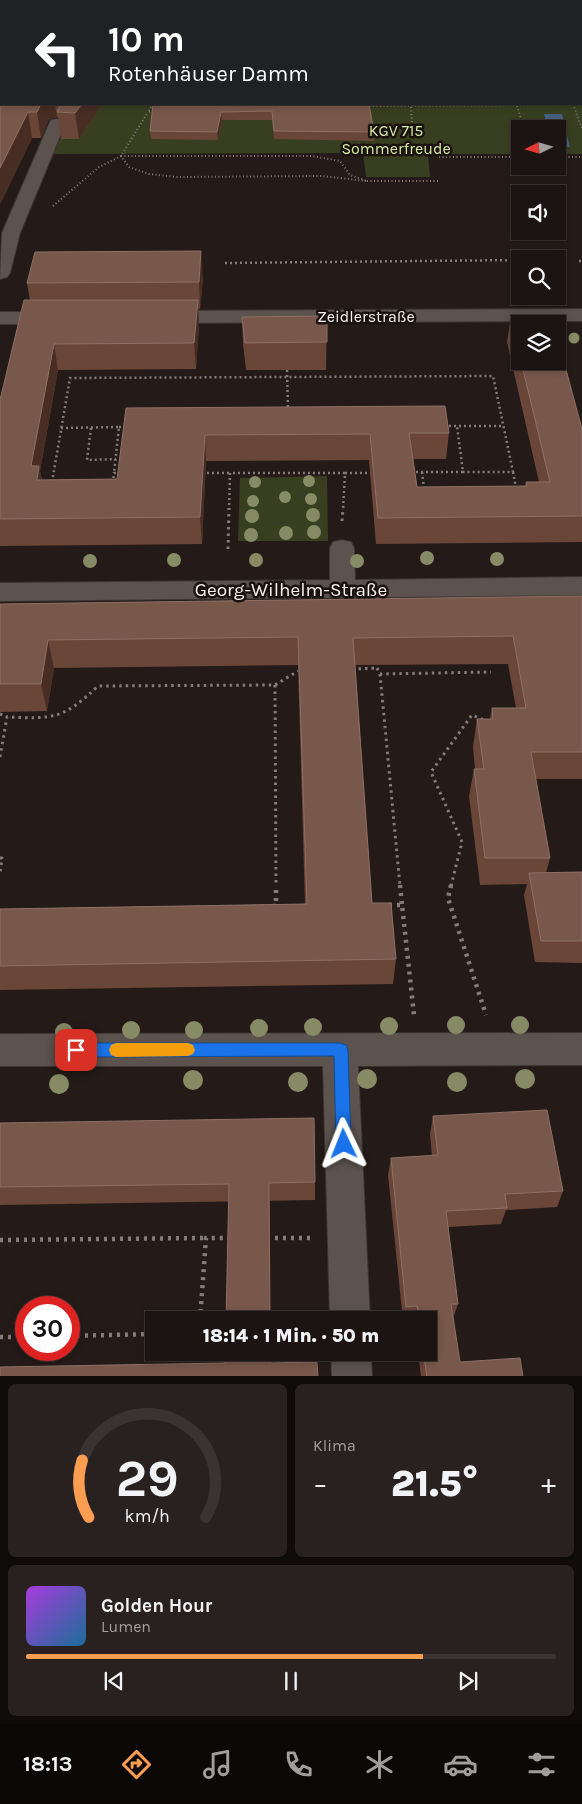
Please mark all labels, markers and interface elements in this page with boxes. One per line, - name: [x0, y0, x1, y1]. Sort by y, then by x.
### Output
- text: 10 m: [108, 19, 185, 60]
- icon: left: [25, 20, 90, 85]
- text: Rotenhäuser Damm: [108, 61, 309, 87]
- north arrow: [511, 120, 566, 175]
- map controls: [511, 120, 566, 370]
- park label: KGV 715 Sommerfreude: [341, 121, 451, 158]
- button: sound: [511, 185, 566, 240]
- button: search: [511, 250, 566, 305]
- street label: Zeidlerstraße: [317, 307, 415, 326]
- button: layers: [511, 315, 566, 370]
- street label: Georg-Wilhelm-Straße: [195, 579, 387, 601]
- pin: [55, 1029, 97, 1071]
- icon: arrive: [62, 1036, 90, 1064]
- position arrow: [317, 1117, 369, 1169]
- speed limit sign: 30: [15, 1296, 80, 1361]
- text: 18:14 · 1 Min. · 50 m: [203, 1325, 379, 1347]
- text: Klima: [313, 1436, 356, 1455]
- text: 29: [116, 1448, 179, 1509]
- text: 21.5°: [391, 1461, 478, 1506]
- text: −: [313, 1467, 328, 1500]
- text: +: [541, 1467, 556, 1500]
- text: km/h: [125, 1506, 170, 1527]
- text: Golden Hour: [101, 1595, 212, 1617]
- text: Lumen: [101, 1617, 151, 1636]
- icon: previous: [100, 1667, 128, 1695]
- icon: pause: [277, 1667, 305, 1695]
- icon: next: [454, 1667, 482, 1695]
- icon: directions: [119, 1747, 154, 1782]
- icon: music: [200, 1747, 235, 1782]
- icon: phone: [281, 1747, 316, 1782]
- icon: climate: [362, 1747, 397, 1782]
- icon: car: [443, 1747, 478, 1782]
- icon: filters: [524, 1747, 559, 1782]
- text: 18:13: [23, 1751, 73, 1777]

